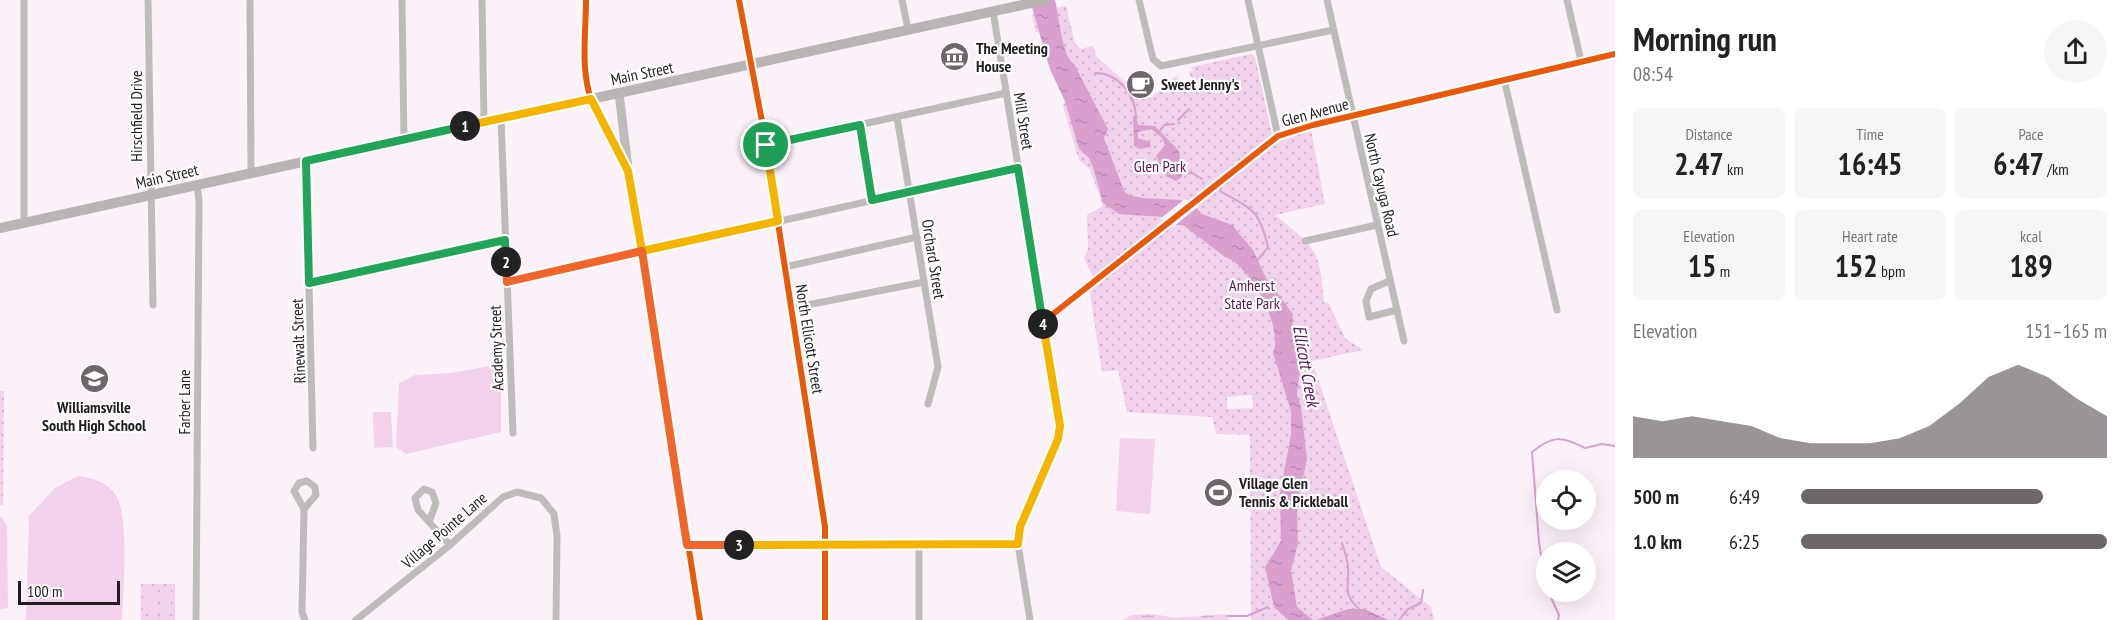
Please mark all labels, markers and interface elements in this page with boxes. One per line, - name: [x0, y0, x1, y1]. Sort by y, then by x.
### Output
- text: Morning run: [1633, 17, 1777, 60]
- button: share: [2044, 20, 2107, 83]
- place label: The Meeting House: [976, 38, 1048, 76]
- museum icon: The Meeting House: [939, 41, 971, 73]
- street label: Main Street: [609, 56, 676, 89]
- text: 08:54: [1633, 61, 1673, 87]
- cafe icon: Sweet Jenny's: [1124, 68, 1156, 100]
- street label: Hirschfield Drive: [126, 70, 146, 162]
- place label: Sweet Jenny's: [1161, 74, 1240, 94]
- street label: Mill Street: [1010, 91, 1038, 152]
- street label: Glen Avenue: [1279, 93, 1351, 131]
- pin: 1: [450, 111, 480, 141]
- text: 1: [461, 116, 469, 136]
- pin: [740, 119, 791, 170]
- text: Distance: [1685, 124, 1733, 144]
- text: Time: [1856, 124, 1884, 144]
- text: Pace: [2018, 124, 2044, 144]
- icon: arrive: [749, 128, 782, 161]
- street label: North Cayuga Road: [1360, 131, 1404, 239]
- text: 2.47: [1674, 144, 1724, 183]
- text: 16:45: [1838, 144, 1902, 183]
- text: 6:47: [1993, 144, 2044, 183]
- park label: Glen Park: [1134, 156, 1187, 176]
- street label: Main Street: [134, 159, 201, 193]
- text: km: [1724, 159, 1744, 179]
- text: /km: [2044, 159, 2069, 179]
- street label: Orchard Street: [918, 218, 950, 301]
- text: Elevation: [1683, 226, 1735, 246]
- text: Heart rate: [1842, 226, 1898, 246]
- text: kcal: [2020, 226, 2042, 246]
- text: 15: [1688, 246, 1716, 285]
- text: 152: [1835, 246, 1878, 285]
- text: 189: [2009, 246, 2053, 285]
- pin: 2: [491, 247, 521, 277]
- text: 2: [502, 252, 510, 272]
- text: m: [1716, 261, 1730, 281]
- text: bpm: [1878, 261, 1905, 281]
- park label: Amherst State Park: [1224, 275, 1281, 313]
- street label: North Ellicott Street: [791, 283, 829, 396]
- street label: Rinewalt Street: [286, 298, 309, 384]
- street label: Academy Street: [484, 304, 507, 391]
- pin: 4: [1028, 309, 1058, 339]
- text: 4: [1039, 314, 1047, 334]
- text: Elevation: [1633, 318, 1697, 344]
- text: 151–165 m: [2025, 318, 2107, 344]
- water label: Ellicott Creek: [1288, 323, 1325, 410]
- school or university icon: Williamsville South High School: [78, 363, 110, 395]
- street label: Farber Lane: [174, 369, 194, 435]
- place label: Williamsville South High School: [42, 397, 146, 435]
- map controls: [1536, 470, 1596, 602]
- button: locate: [1536, 470, 1596, 530]
- place label: Village Glen Tennis & Pickleball: [1238, 473, 1348, 511]
- sports icon: Village Glen Tennis & Pickleball: [1202, 476, 1234, 508]
- text: 500 m: [1633, 484, 1679, 510]
- text: 6:49: [1729, 484, 1760, 510]
- street label: Village Pointe Lane: [396, 488, 491, 573]
- text: 1.0 km: [1633, 529, 1682, 555]
- text: 6:25: [1729, 529, 1760, 555]
- pin: 3: [724, 530, 754, 560]
- text: 3: [735, 535, 743, 555]
- button: layers: [1536, 542, 1596, 602]
- scale bar: [18, 578, 120, 606]
- text: 100 m: [27, 581, 62, 601]

